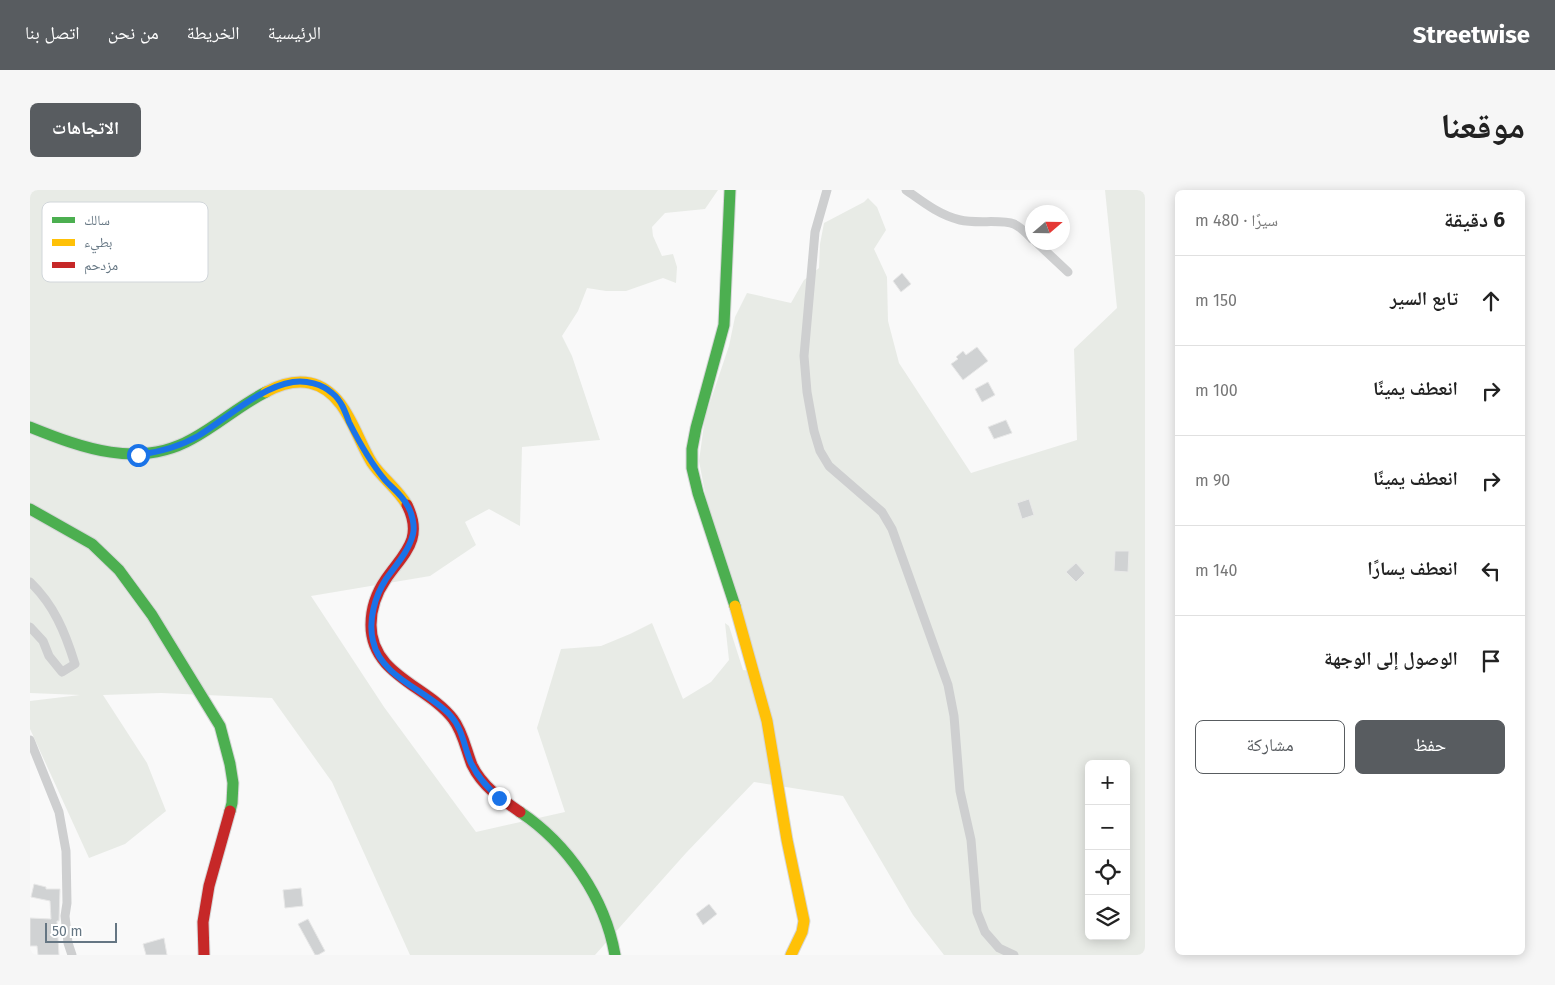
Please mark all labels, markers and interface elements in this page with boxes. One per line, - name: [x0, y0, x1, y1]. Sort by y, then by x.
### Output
- text: Streetwise: [1413, 21, 1530, 49]
- text: اتصل بنا: [25, 22, 80, 44]
- text: من نحن: [108, 22, 159, 44]
- text: الخريطة: [187, 22, 240, 44]
- text: الرئيسية: [268, 22, 321, 44]
- button: الاتجاهات: [30, 103, 141, 157]
- text: موقعنا: [1440, 105, 1525, 147]
- legend: [42, 202, 208, 282]
- north arrow: [1025, 205, 1070, 250]
- text: 6 دقيقة: [1444, 207, 1505, 233]
- text: سيرًا · 480 m: [1195, 211, 1278, 230]
- text: سالك: [84, 212, 110, 229]
- text: بطيء: [84, 234, 113, 254]
- text: مزدحم: [84, 257, 118, 275]
- text: تابع السير: [1390, 287, 1458, 310]
- icon: ahead: [1477, 287, 1505, 315]
- text: 150 m: [1195, 291, 1237, 310]
- text: انعطف يمينًا: [1373, 377, 1458, 400]
- icon: right: [1477, 377, 1505, 405]
- text: 100 m: [1195, 381, 1238, 400]
- route start: [127, 444, 150, 467]
- text: انعطف يمينًا: [1373, 467, 1458, 490]
- icon: right: [1477, 467, 1505, 495]
- text: 90 m: [1195, 471, 1230, 490]
- text: انعطف يسارًا: [1367, 557, 1458, 580]
- icon: left: [1477, 557, 1505, 585]
- text: 140 m: [1195, 561, 1237, 580]
- text: الوصول إلى الوجهة: [1324, 647, 1458, 670]
- icon: arrive: [1477, 647, 1505, 675]
- button: مشاركة: [1195, 720, 1345, 774]
- button: حفظ: [1355, 720, 1505, 774]
- map controls: [1085, 760, 1130, 940]
- button: +: [1085, 760, 1130, 805]
- route end: [488, 787, 511, 810]
- button: −: [1085, 805, 1130, 850]
- button: locate: [1085, 850, 1130, 895]
- button: layers: [1085, 895, 1130, 940]
- scale bar: [45, 920, 118, 943]
- text: 50 m: [52, 923, 83, 940]

